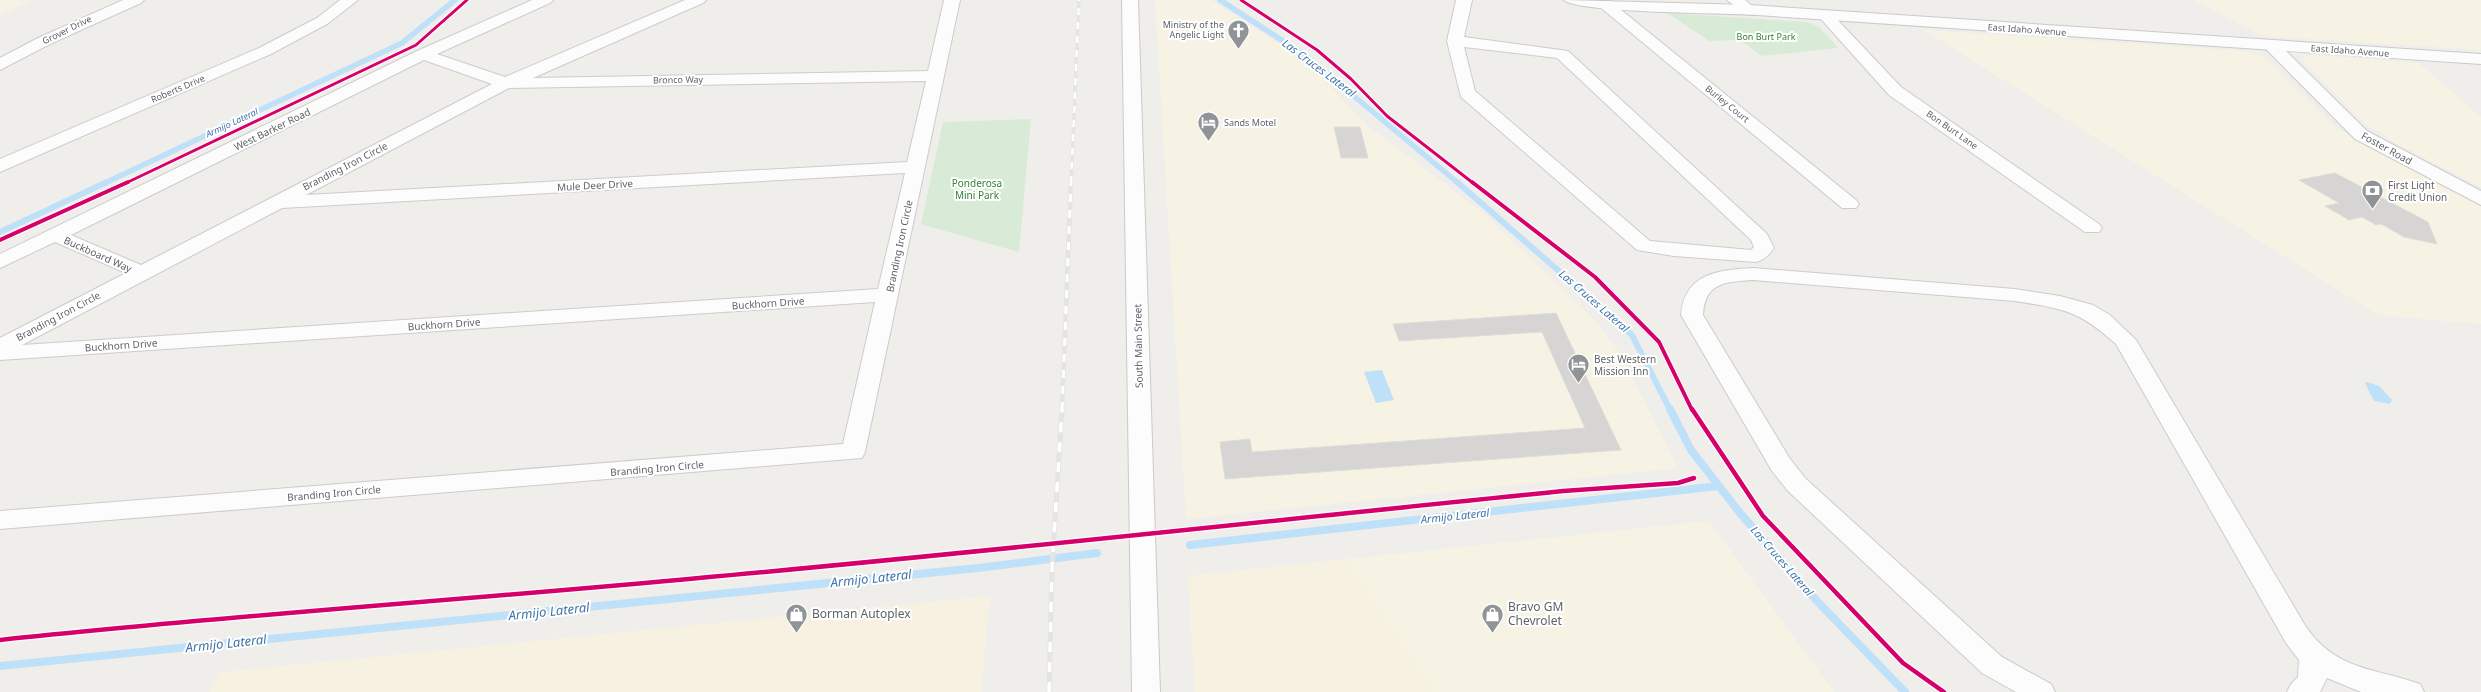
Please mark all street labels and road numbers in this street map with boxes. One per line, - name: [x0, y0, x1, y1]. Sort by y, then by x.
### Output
- street label: Grover Drive: [40, 12, 94, 47]
- street label: East Idaho Avenue: [1987, 20, 2067, 39]
- street label: East Idaho Avenue: [2310, 41, 2390, 60]
- street label: Roberts Drive: [149, 71, 207, 106]
- street label: Bronco Way: [653, 73, 704, 86]
- street label: Burley Court: [1703, 82, 1753, 126]
- street label: West Barker Road: [231, 104, 313, 154]
- street label: Bon Burt Lane: [1924, 107, 1981, 152]
- street label: Foster Road: [2359, 128, 2415, 168]
- street label: Branding Iron Circle: [300, 138, 390, 194]
- street label: Mule Deer Drive: [557, 176, 634, 194]
- street label: Branding Iron Circle: [882, 198, 916, 293]
- street label: Buckboard Way: [62, 233, 135, 276]
- street label: Branding Iron Circle: [13, 288, 103, 344]
- street label: Buckhorn Drive: [731, 293, 805, 313]
- street label: South Main Street: [1130, 303, 1146, 388]
- street label: Buckhorn Drive: [407, 314, 481, 334]
- street label: Buckhorn Drive: [84, 335, 158, 355]
- street label: Branding Iron Circle: [610, 457, 705, 479]
- street label: Branding Iron Circle: [287, 482, 382, 504]

